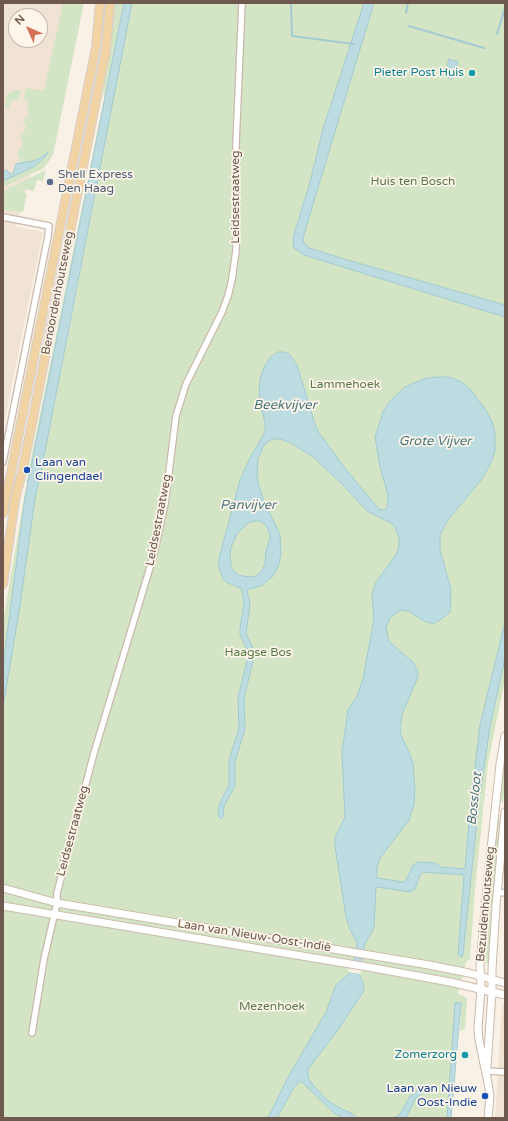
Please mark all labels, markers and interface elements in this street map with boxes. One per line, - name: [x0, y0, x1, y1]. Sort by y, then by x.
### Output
- north arrow: [8, 8, 48, 48]
- text: N: [12, 12, 28, 28]
- place label: Pieter Post Huis: [374, 66, 464, 80]
- marker: Pieter Post Huis: [467, 68, 477, 78]
- street label: Leidsestraatweg: [229, 150, 243, 244]
- place label: Shell Express Den Haag: [58, 168, 133, 196]
- park label: Huis ten Bosch: [371, 175, 455, 189]
- marker: Shell Express Den Haag: [45, 177, 55, 187]
- street label: Benoordenhoutseweg: [39, 230, 77, 356]
- park label: Lammehoek: [310, 378, 380, 392]
- water label: Beekvijver: [253, 398, 317, 414]
- water label: Grote Vijver: [399, 434, 471, 450]
- place label: Laan van Clingendael: [35, 456, 102, 484]
- marker: Laan van Clingendael: [22, 465, 32, 475]
- street label: Leidsestraatweg: [143, 473, 175, 567]
- water label: Panvijver: [220, 498, 276, 514]
- park label: Haagse Bos: [224, 646, 292, 660]
- water label: Bossloot: [464, 772, 486, 826]
- street label: Leidsestraatweg: [54, 784, 92, 878]
- street label: Bezuidenhoutseweg: [474, 846, 498, 962]
- street label: Laan van Nieuw-Oost-Indië: [176, 917, 332, 955]
- park label: Mezenhoek: [239, 1000, 305, 1014]
- place label: Zomerzorg: [394, 1048, 457, 1062]
- marker: Zomerzorg: [460, 1050, 470, 1060]
- place label: Laan van Nieuw Oost-Indie: [387, 1082, 477, 1110]
- marker: Laan van Nieuw Oost-Indie: [480, 1091, 490, 1101]

